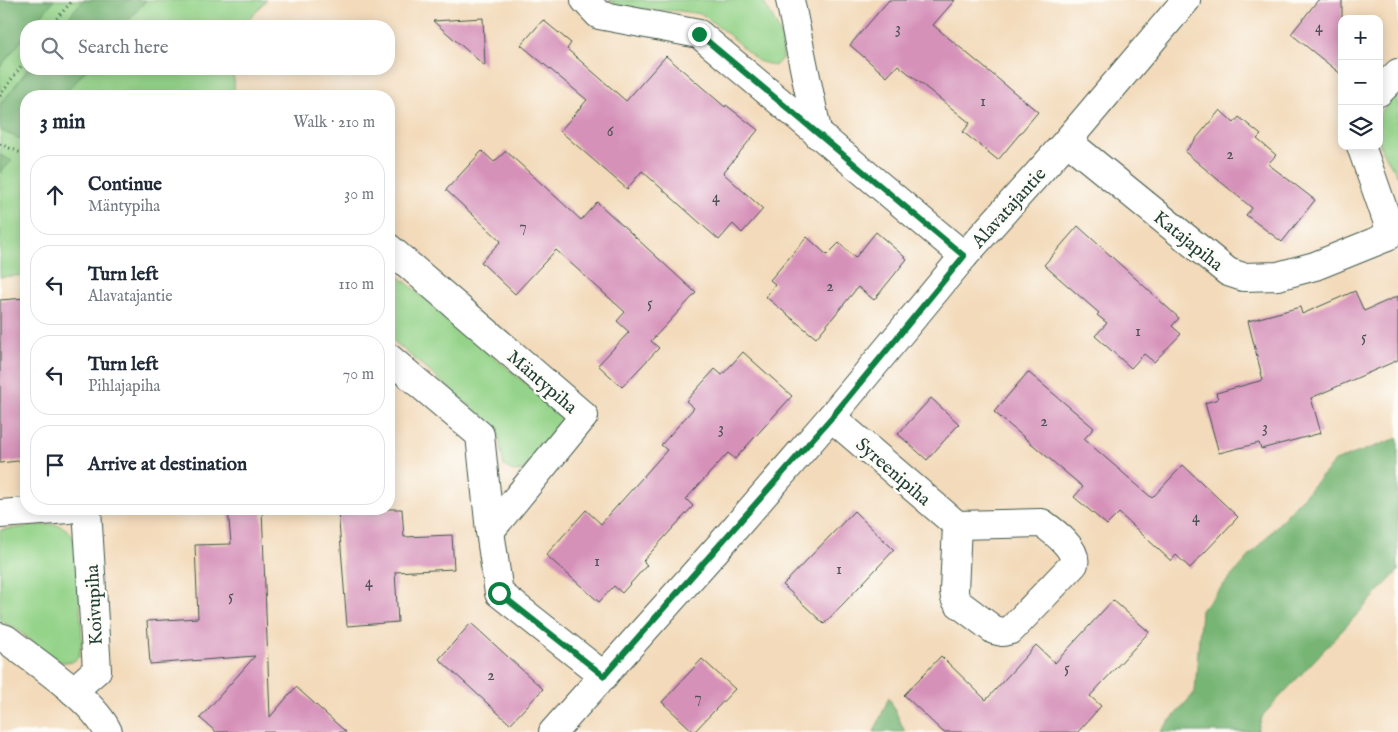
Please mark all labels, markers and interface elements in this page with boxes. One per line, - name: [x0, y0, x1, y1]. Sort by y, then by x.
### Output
- map controls: [1338, 15, 1383, 150]
- button: +: [1338, 15, 1383, 60]
- house number: 4: [1315, 18, 1323, 38]
- house number: 3: [895, 19, 901, 39]
- search box: [20, 20, 395, 75]
- route end: [688, 23, 711, 46]
- icon: search: [38, 34, 66, 62]
- text: Search here: [78, 36, 169, 60]
- button: −: [1338, 60, 1383, 105]
- house number: 1: [980, 92, 986, 112]
- button: layers: [1338, 105, 1383, 150]
- text: 3 min: [40, 109, 85, 136]
- text: Walk · 210 m: [293, 113, 375, 133]
- house number: 6: [607, 122, 614, 142]
- house number: 2: [1226, 145, 1234, 165]
- street label: Alavatajantie: [966, 163, 1052, 254]
- text: Continue: [88, 173, 162, 197]
- icon: ahead: [41, 181, 69, 209]
- text: 30 m: [344, 185, 374, 205]
- house number: 4: [712, 188, 720, 208]
- text: Mäntypiha: [88, 197, 160, 217]
- street label: Katajapiha: [1148, 206, 1228, 277]
- house number: 7: [519, 217, 527, 237]
- text: Turn left: [88, 263, 159, 287]
- icon: left: [41, 271, 69, 299]
- text: 110 m: [338, 275, 374, 295]
- house number: 2: [826, 277, 834, 297]
- text: Alavatajantie: [88, 287, 173, 307]
- house number: 5: [647, 294, 653, 314]
- house number: 1: [1135, 322, 1141, 342]
- house number: 5: [1361, 328, 1367, 348]
- street label: Mäntypiha: [501, 345, 582, 420]
- text: Turn left: [88, 353, 159, 377]
- icon: left: [41, 361, 69, 389]
- text: 70 m: [343, 365, 374, 385]
- text: Pihlajapiha: [88, 377, 160, 397]
- house number: 2: [1040, 412, 1048, 432]
- house number: 3: [1262, 418, 1268, 438]
- house number: 3: [718, 419, 724, 439]
- street label: Syreenipiha: [850, 433, 936, 512]
- icon: arrive: [41, 451, 69, 479]
- text: Arrive at destination: [88, 453, 247, 477]
- house number: 4: [1192, 508, 1200, 528]
- house number: 1: [594, 552, 600, 572]
- house number: 1: [836, 560, 842, 580]
- street label: Koivupiha: [81, 563, 109, 646]
- house number: 4: [365, 573, 373, 593]
- route start: [488, 582, 511, 605]
- house number: 5: [228, 587, 234, 607]
- house number: 5: [1064, 659, 1070, 679]
- house number: 2: [487, 666, 495, 686]
- house number: 7: [694, 688, 702, 708]

